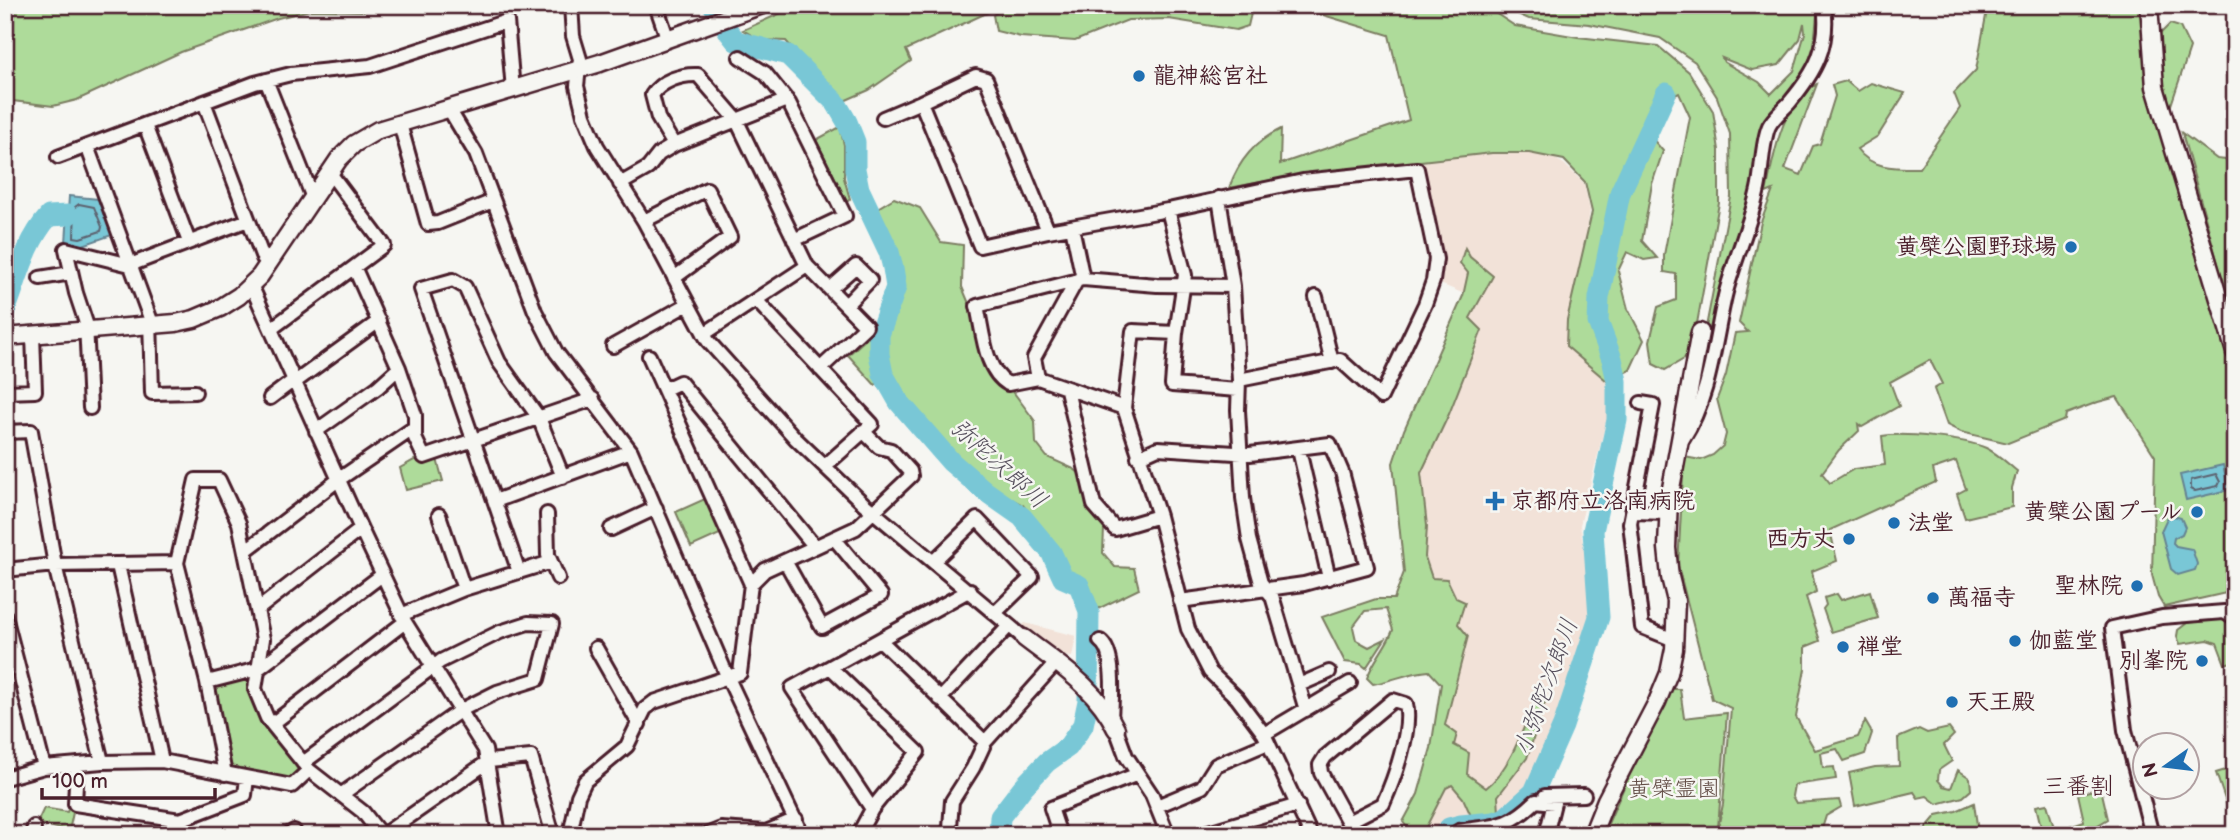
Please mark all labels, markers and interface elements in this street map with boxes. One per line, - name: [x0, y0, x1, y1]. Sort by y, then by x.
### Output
- place label: 龍神総宮社: [1153, 62, 1268, 90]
- marker: 龍神総宮社: [1131, 68, 1147, 84]
- place label: 黄檗公園野球場: [1896, 233, 2057, 261]
- marker: 黄檗公園野球場: [2063, 239, 2079, 255]
- water label: 弥陀次郎川: [945, 413, 1053, 515]
- place label: 京都府立洛南病院: [1511, 487, 1695, 515]
- marker: 京都府立洛南病院: [1485, 491, 1505, 511]
- place label: 黄檗公園プール: [2024, 498, 2183, 526]
- marker: 黄檗公園プール: [2189, 504, 2205, 520]
- place label: 法堂: [1908, 509, 1954, 537]
- marker: 法堂: [1886, 515, 1902, 531]
- place label: 西方丈: [1766, 525, 1835, 553]
- marker: 西方丈: [1841, 531, 1857, 547]
- place label: 聖林院: [2054, 572, 2123, 600]
- marker: 聖林院: [2129, 578, 2145, 594]
- place label: 萬福寺: [1947, 584, 2016, 612]
- marker: 萬福寺: [1925, 590, 1941, 606]
- water label: 小弥陀次郎川: [1508, 614, 1584, 760]
- place label: 伽藍堂: [2029, 627, 2098, 655]
- place label: 禅堂: [1857, 633, 1903, 661]
- marker: 伽藍堂: [2007, 633, 2023, 649]
- marker: 禅堂: [1835, 639, 1851, 655]
- place label: 別峯院: [2119, 647, 2188, 675]
- marker: 別峯院: [2194, 653, 2210, 669]
- place label: 天王殿: [1966, 688, 2035, 716]
- marker: 天王殿: [1944, 694, 1960, 710]
- north arrow: [2132, 732, 2202, 802]
- scale bar: [42, 756, 215, 800]
- text: N: [2138, 760, 2164, 779]
- text: 100 m: [52, 769, 108, 794]
- district label: 三番割: [2042, 772, 2114, 801]
- park label: 黄檗霊園: [1628, 775, 1720, 803]

